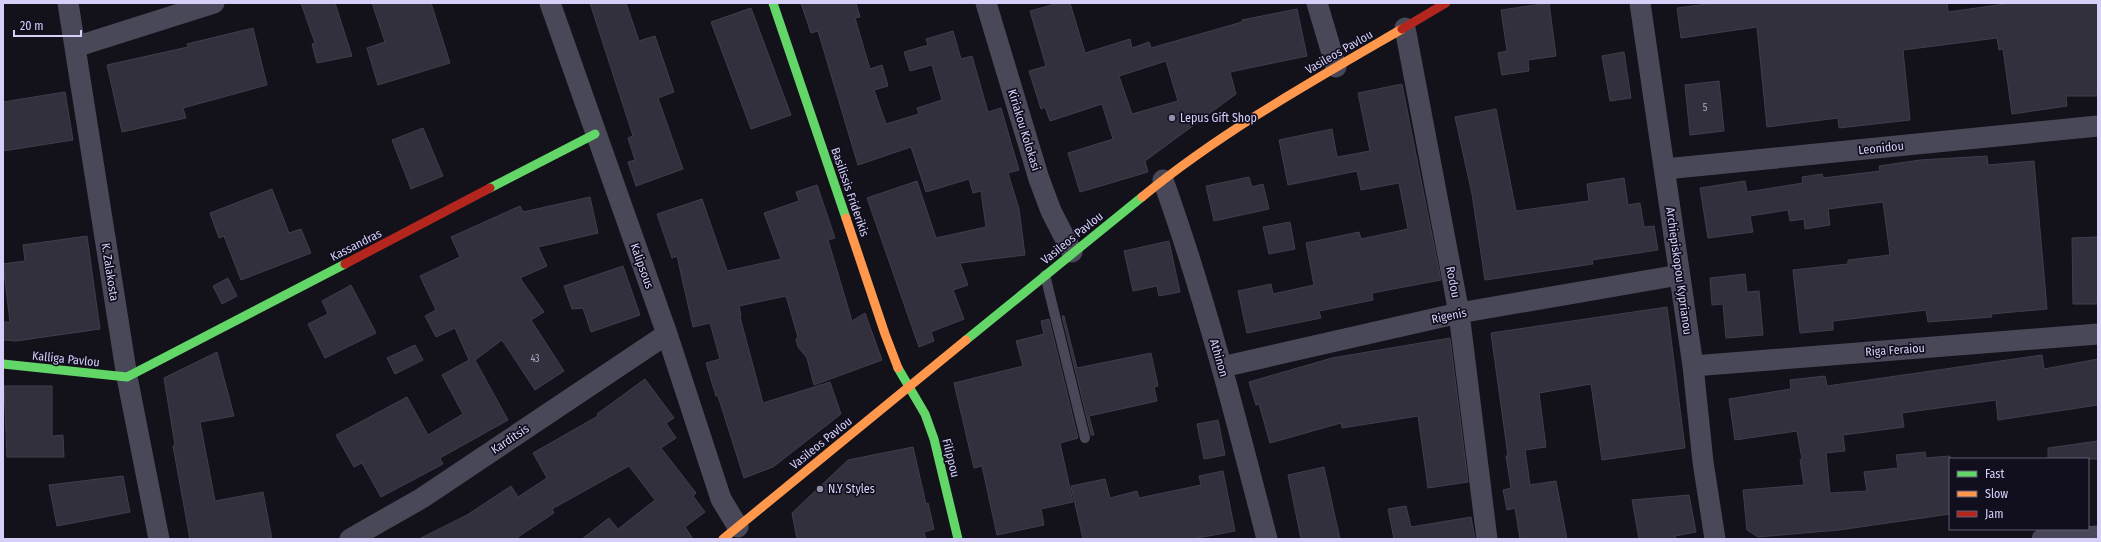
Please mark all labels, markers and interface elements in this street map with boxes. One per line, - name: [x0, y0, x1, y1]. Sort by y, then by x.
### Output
- scale bar: [14, 12, 81, 38]
- text: 20 m: [20, 19, 44, 33]
- street label: Vasileos Pavlou: [1303, 27, 1375, 77]
- street label: Kiriakou Kolokasi: [1005, 87, 1043, 173]
- house number: 5: [1703, 102, 1708, 114]
- place label: Lepus Gift Shop: [1180, 111, 1257, 125]
- marker: Lepus Gift Shop: [1167, 113, 1177, 123]
- street label: Leonidou: [1858, 139, 1904, 157]
- street label: Basilissis Friderikis: [828, 146, 872, 238]
- street label: Archiepiskopou Kyprianou: [1663, 206, 1695, 336]
- street label: Vasileos Pavlou: [1038, 209, 1106, 267]
- street label: Kassandras: [328, 226, 384, 264]
- street label: Kalipsous: [627, 241, 657, 291]
- street label: K. Zalakosta: [99, 242, 122, 302]
- street label: Rodou: [1443, 265, 1463, 299]
- street label: Rigenis: [1430, 305, 1468, 327]
- street label: Athinon: [1207, 338, 1231, 378]
- street label: Riga Feraiou: [1865, 341, 1925, 359]
- street label: Kalliga Pavlou: [32, 348, 100, 370]
- house number: 43: [530, 353, 540, 365]
- street label: Vasileos Pavlou: [787, 414, 855, 472]
- street label: Karditsis: [488, 421, 532, 457]
- street label: Filippou: [939, 437, 963, 479]
- legend: [1949, 458, 2089, 530]
- text: Fast: [1985, 467, 2004, 481]
- place label: N.Y Styles: [828, 482, 875, 496]
- marker: N.Y Styles: [815, 484, 825, 494]
- text: Slow: [1985, 487, 2008, 501]
- text: Jam: [1985, 507, 2003, 521]

